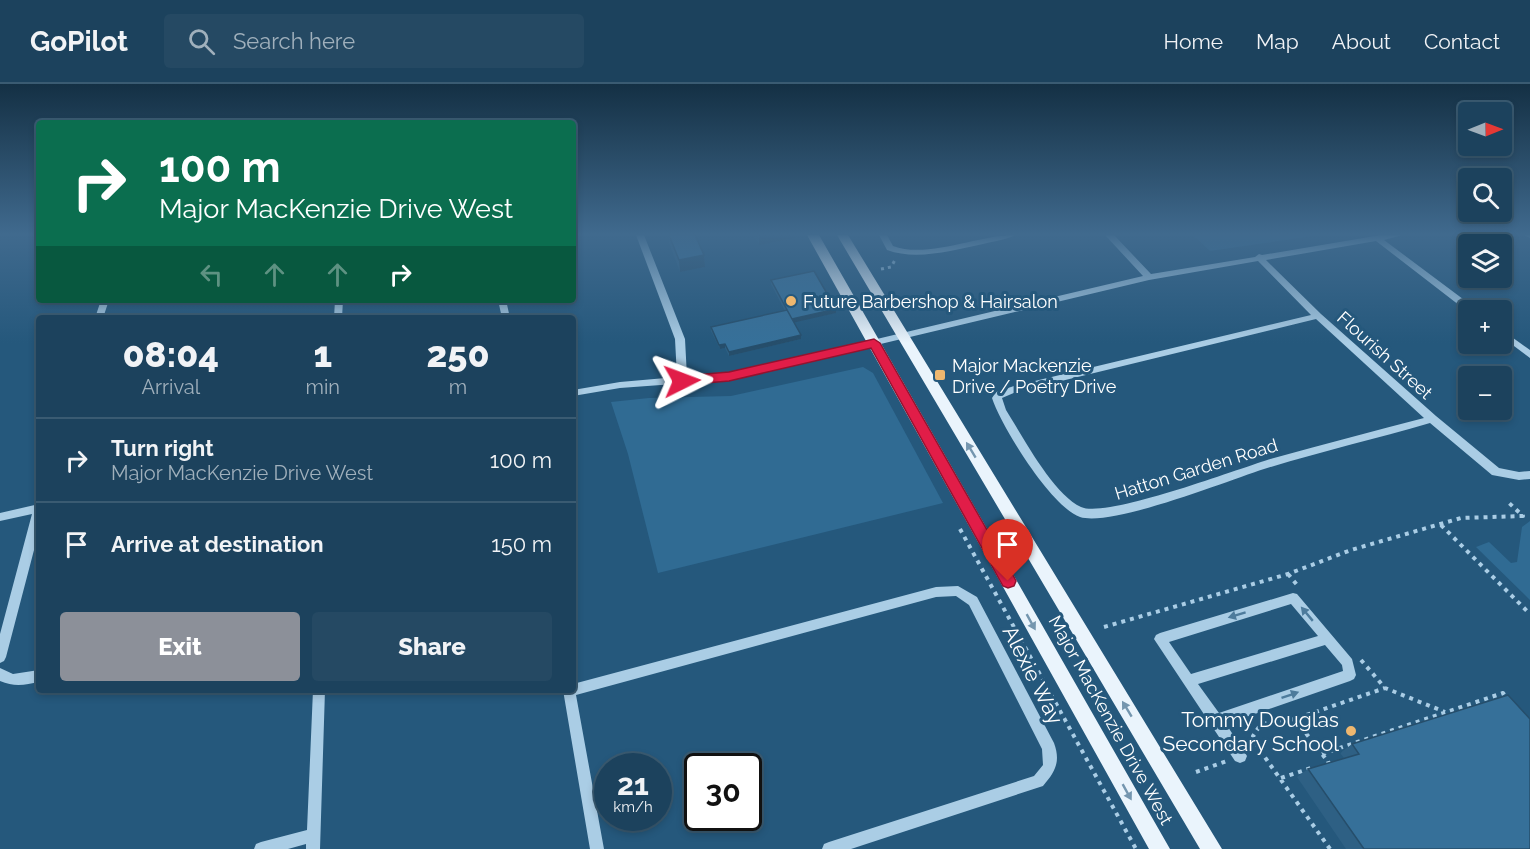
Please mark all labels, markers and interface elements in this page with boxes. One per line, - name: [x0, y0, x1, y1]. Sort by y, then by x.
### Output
- search box: [164, 14, 584, 68]
- text: GoPilot: [30, 25, 128, 58]
- icon: search: [185, 25, 218, 58]
- text: Search here: [233, 28, 355, 54]
- text: Home: [1164, 29, 1223, 54]
- text: Map: [1256, 29, 1299, 54]
- text: About: [1332, 29, 1391, 54]
- text: Contact: [1424, 29, 1500, 54]
- north arrow: [1458, 102, 1512, 156]
- map controls: [1458, 102, 1512, 420]
- text: 100 m: [159, 143, 281, 192]
- icon: right: [60, 144, 138, 222]
- button: search: [1458, 168, 1512, 222]
- text: Major MacKenzie Drive West: [159, 193, 513, 224]
- button: layers: [1458, 234, 1512, 288]
- icon: left: [195, 258, 228, 291]
- icon: ahead: [258, 258, 291, 291]
- icon: ahead: [321, 258, 354, 291]
- icon: right: [384, 258, 417, 291]
- place label: Future Barbershop & Hairsalon: [803, 291, 1058, 312]
- marker: Future Barbershop & Hairsalon: [784, 294, 798, 308]
- button: +: [1458, 300, 1512, 354]
- street label: Flourish Street: [1333, 307, 1437, 403]
- text: 08:04: [122, 333, 219, 375]
- text: 1: [313, 333, 332, 375]
- text: 250: [426, 333, 490, 375]
- position arrow: [650, 349, 714, 413]
- place label: Major Mackenzie Drive / Poetry Drive: [952, 355, 1117, 397]
- button: −: [1458, 366, 1512, 420]
- marker: Major Mackenzie Drive / Poetry Drive: [933, 368, 947, 382]
- text: Arrival: [141, 375, 200, 399]
- text: min: [306, 375, 340, 399]
- text: m: [449, 375, 467, 399]
- street label: Hatton Garden Road: [1112, 434, 1280, 504]
- text: Turn right: [111, 435, 214, 461]
- one-way arrow: [966, 442, 977, 458]
- icon: right: [60, 444, 93, 477]
- text: 100 m: [490, 447, 552, 473]
- text: Major MacKenzie Drive West: [111, 461, 373, 485]
- pin: [982, 519, 1033, 581]
- icon: arrive: [60, 528, 93, 561]
- icon: arrive: [991, 528, 1024, 561]
- text: Arrive at destination: [111, 531, 324, 557]
- text: 150 m: [491, 531, 552, 557]
- one-way arrow: [1301, 607, 1314, 622]
- one-way arrow: [1228, 611, 1246, 620]
- button: Exit: [60, 612, 300, 681]
- button: Share: [312, 612, 552, 681]
- street label: Major MacKenzie Drive West: [1045, 612, 1177, 828]
- one-way arrow: [1026, 614, 1036, 631]
- street label: Alexie Way: [998, 622, 1068, 728]
- one-way arrow: [1281, 690, 1299, 700]
- one-way arrow: [1122, 701, 1133, 717]
- place label: Tommy Douglas Secondary School: [1162, 707, 1339, 756]
- marker: Tommy Douglas Secondary School: [1344, 724, 1358, 738]
- speed limit sign: 30: [684, 753, 762, 831]
- text: 21: [617, 767, 649, 802]
- one-way arrow: [1122, 784, 1133, 800]
- text: km/h: [613, 798, 653, 816]

